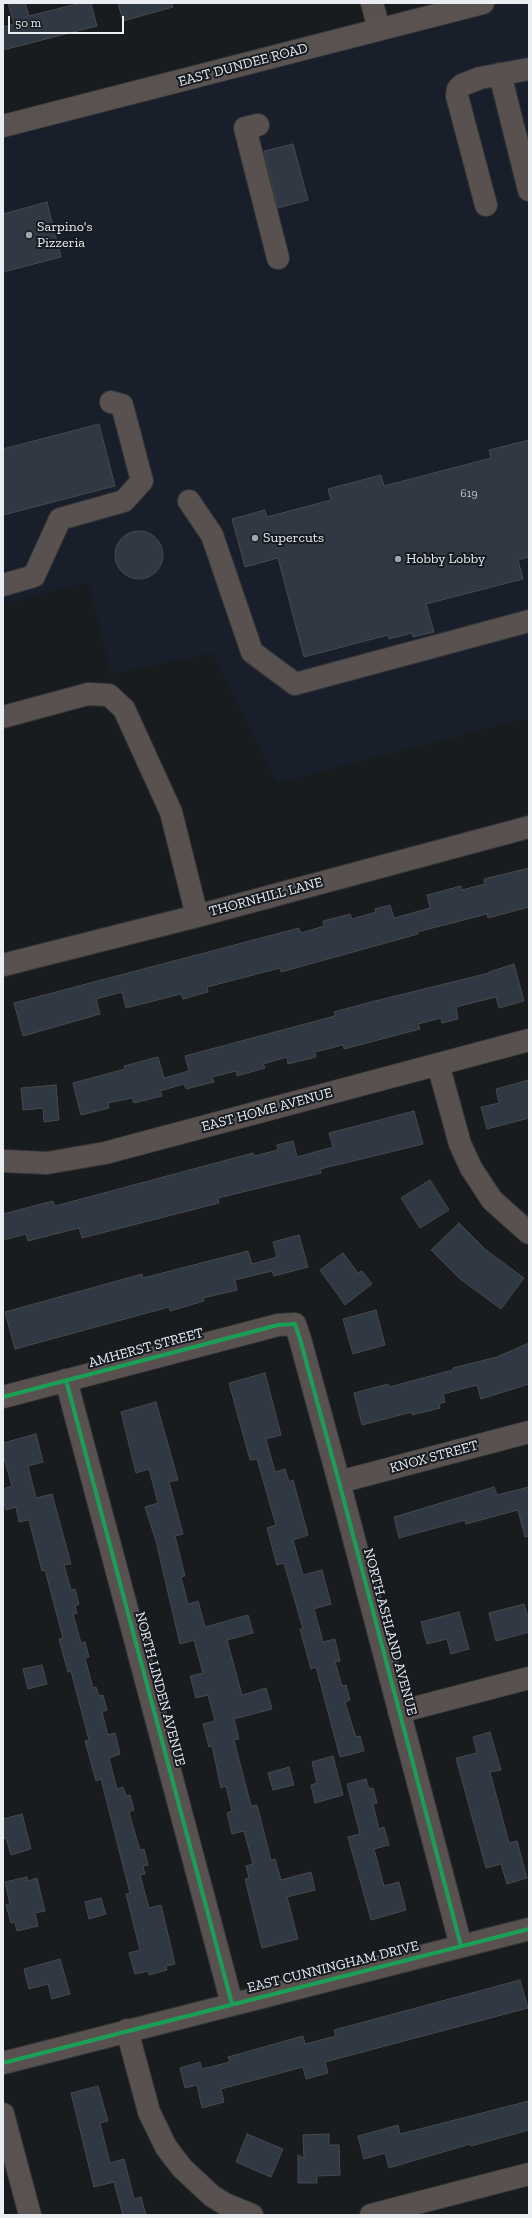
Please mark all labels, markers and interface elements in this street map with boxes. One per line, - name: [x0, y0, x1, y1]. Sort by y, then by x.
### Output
- scale bar: [10, 8, 126, 34]
- text: 50 m: [15, 16, 41, 30]
- street label: EAST DUNDEE ROAD: [176, 40, 310, 90]
- place label: Sarpino's Pizzeria: [37, 219, 93, 252]
- marker: Sarpino's Pizzeria: [24, 230, 34, 240]
- house number: 619: [460, 487, 478, 501]
- place label: Supercuts: [263, 530, 324, 546]
- marker: Supercuts: [250, 533, 260, 543]
- place label: Hobby Lobby: [406, 551, 485, 567]
- marker: Hobby Lobby: [393, 554, 403, 564]
- street label: THORNHILL LANE: [207, 874, 325, 920]
- street label: EAST HOME AVENUE: [200, 1084, 334, 1136]
- street label: AMHERST STREET: [87, 1325, 205, 1371]
- street label: KNOX STREET: [388, 1437, 480, 1477]
- street label: NORTH ASHLAND AVENUE: [360, 1547, 420, 1717]
- street label: NORTH LINDEN AVENUE: [131, 1610, 189, 1768]
- street label: EAST CUNNINGHAM DRIVE: [246, 1938, 420, 1996]

